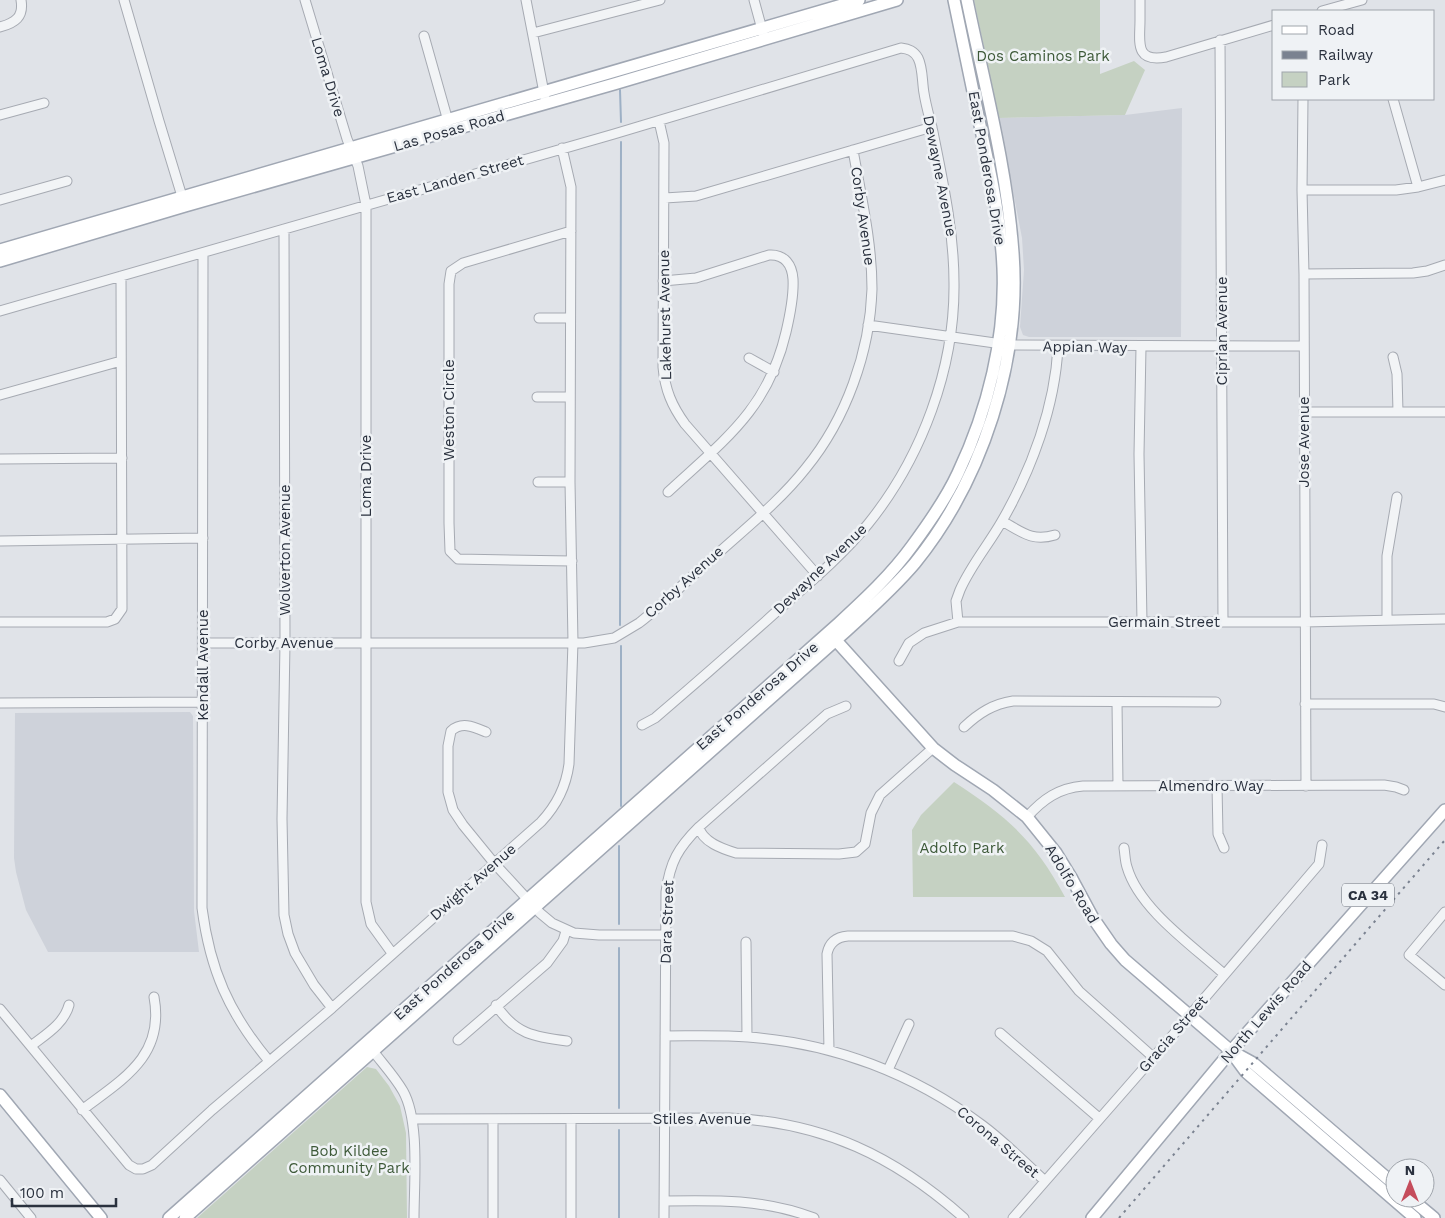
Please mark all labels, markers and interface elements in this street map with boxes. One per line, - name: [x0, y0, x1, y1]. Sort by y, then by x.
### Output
- legend: [1272, 10, 1435, 100]
- text: Road: [1318, 21, 1355, 39]
- street label: Loma Drive: [307, 35, 349, 119]
- text: Railway: [1318, 46, 1373, 64]
- park label: Dos Caminos Park: [976, 47, 1110, 65]
- text: Park: [1318, 71, 1351, 89]
- street label: East Ponderosa Drive: [965, 90, 1009, 246]
- street label: Las Posas Road: [391, 107, 507, 155]
- street label: Dewayne Avenue: [919, 114, 961, 238]
- street label: East Landen Street: [384, 151, 526, 207]
- street label: Corby Avenue: [847, 165, 879, 267]
- street label: Lakehurst Avenue: [655, 250, 675, 380]
- street label: Ciprian Avenue: [1213, 276, 1231, 386]
- street label: Appian Way: [1042, 337, 1128, 357]
- street label: Weston Circle: [440, 359, 458, 461]
- street label: Jose Avenue: [1295, 396, 1313, 488]
- street label: Loma Drive: [357, 435, 375, 517]
- street label: Wolverton Avenue: [276, 484, 294, 616]
- street label: Dewayne Avenue: [770, 520, 870, 618]
- street label: Corby Avenue: [641, 542, 727, 622]
- street label: Kendall Avenue: [194, 609, 212, 721]
- street label: Germain Street: [1108, 613, 1221, 631]
- street label: Corby Avenue: [234, 634, 334, 652]
- street label: East Ponderosa Drive: [692, 638, 822, 754]
- street label: Almendro Way: [1158, 777, 1264, 795]
- park label: Adolfo Park: [920, 839, 1005, 857]
- street label: Dwight Avenue: [426, 840, 520, 924]
- street label: Adolfo Road: [1041, 841, 1103, 927]
- street label: Dara Street: [657, 879, 677, 964]
- road number: CA 34: [1342, 884, 1394, 906]
- street label: East Ponderosa Drive: [390, 906, 518, 1024]
- street label: North Lewis Road: [1217, 957, 1315, 1067]
- street label: Gracia Street: [1135, 991, 1212, 1076]
- street label: Corona Street: [953, 1102, 1043, 1182]
- street label: Stiles Avenue: [653, 1110, 751, 1128]
- park label: Bob Kildee Community Park: [288, 1142, 410, 1177]
- north arrow: [1385, 1158, 1435, 1208]
- text: N: [1405, 1162, 1415, 1178]
- scale bar: [12, 1176, 116, 1208]
- text: 100 m: [20, 1184, 64, 1202]

